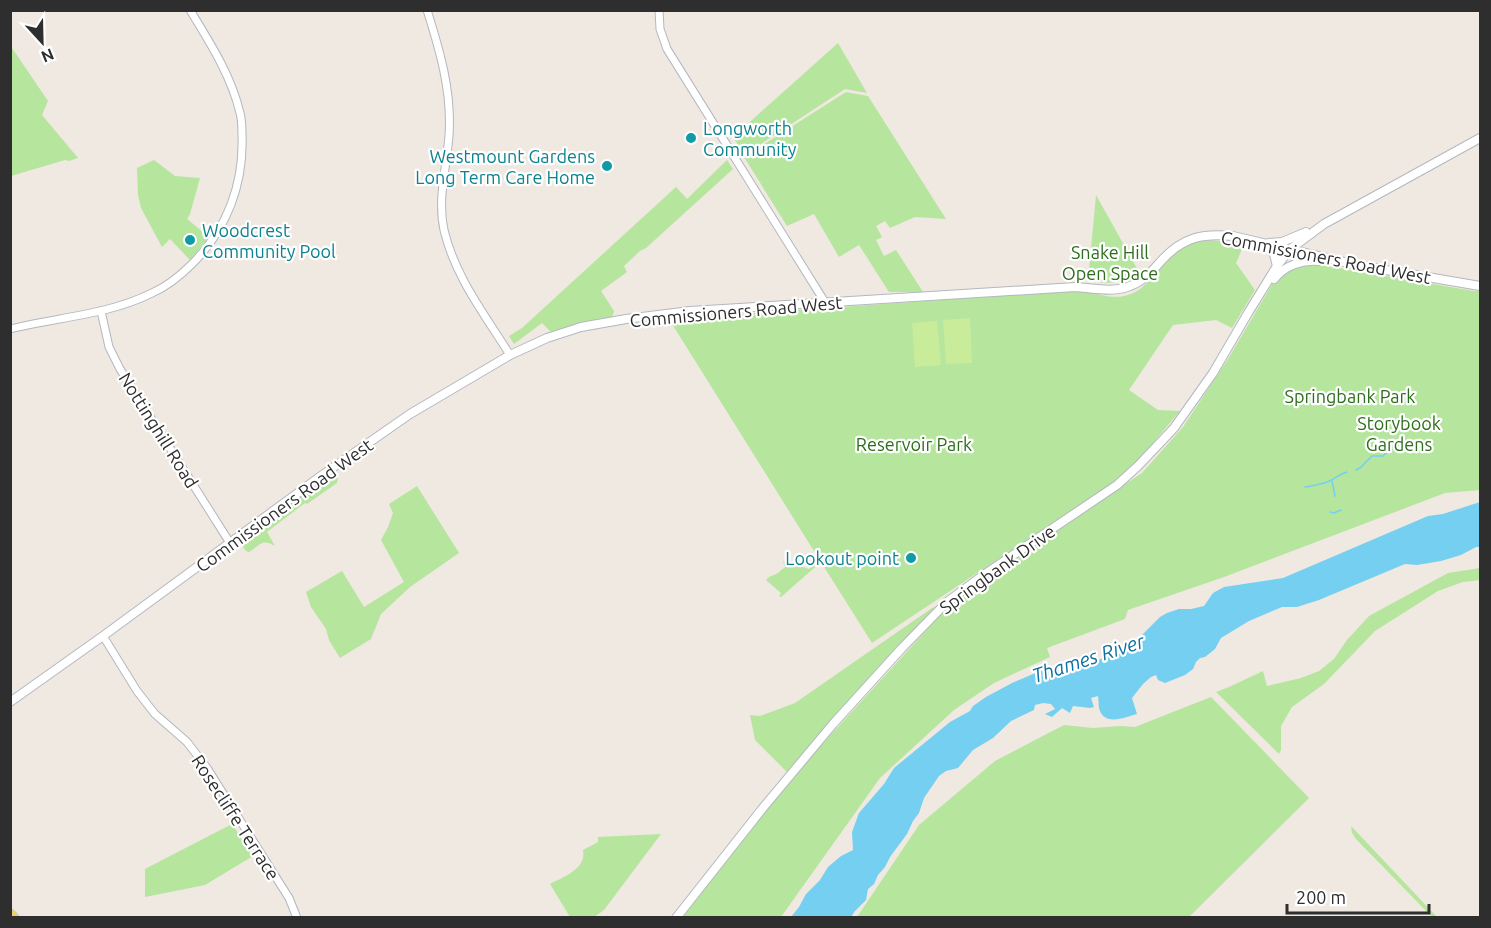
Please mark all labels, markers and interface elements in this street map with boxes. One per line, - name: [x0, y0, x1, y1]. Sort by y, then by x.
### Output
- north arrow: [12, 12, 72, 72]
- text: N: [39, 45, 57, 66]
- place label: Longworth Community: [703, 118, 797, 159]
- marker: Longworth Community: [684, 131, 698, 145]
- place label: Westmount Gardens Long Term Care Home: [415, 146, 595, 187]
- marker: Westmount Gardens Long Term Care Home: [600, 159, 614, 173]
- place label: Woodcrest Community Pool: [202, 220, 336, 261]
- street label: Commissioners Road West: [1219, 227, 1433, 287]
- marker: Woodcrest Community Pool: [183, 233, 197, 247]
- park label: Snake Hill Open Space: [1062, 242, 1158, 283]
- street label: Commissioners Road West: [629, 292, 843, 330]
- street label: Nottinghill Road: [115, 369, 203, 491]
- park label: Springbank Park: [1285, 386, 1415, 406]
- park label: Storybook Gardens: [1357, 413, 1441, 454]
- street label: Commissioners Road West: [192, 434, 376, 576]
- park label: Reservoir Park: [856, 434, 972, 454]
- street label: Springbank Drive: [935, 520, 1059, 618]
- place label: Lookout point: [785, 548, 899, 568]
- marker: Lookout point: [904, 551, 918, 565]
- water label: Thames River: [1029, 629, 1148, 687]
- street label: Rosecliffe Terrace: [188, 751, 284, 883]
- scale bar: [1287, 877, 1430, 915]
- text: 200 m: [1296, 887, 1346, 907]

